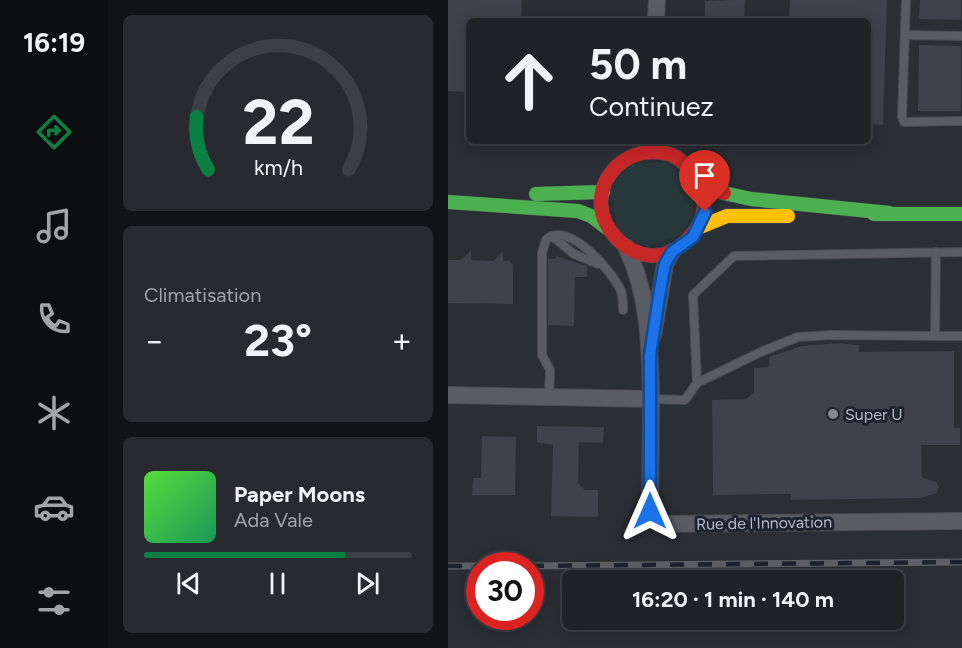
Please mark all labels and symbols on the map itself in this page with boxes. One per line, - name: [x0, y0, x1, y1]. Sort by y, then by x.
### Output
- pin: [679, 150, 730, 212]
- place label: Super U: [845, 405, 903, 424]
- marker: Super U: [826, 407, 840, 421]
- position arrow: [618, 479, 682, 543]
- street label: Rue de l'Innovation: [696, 512, 832, 534]
- speed limit sign: 30: [466, 552, 544, 630]

